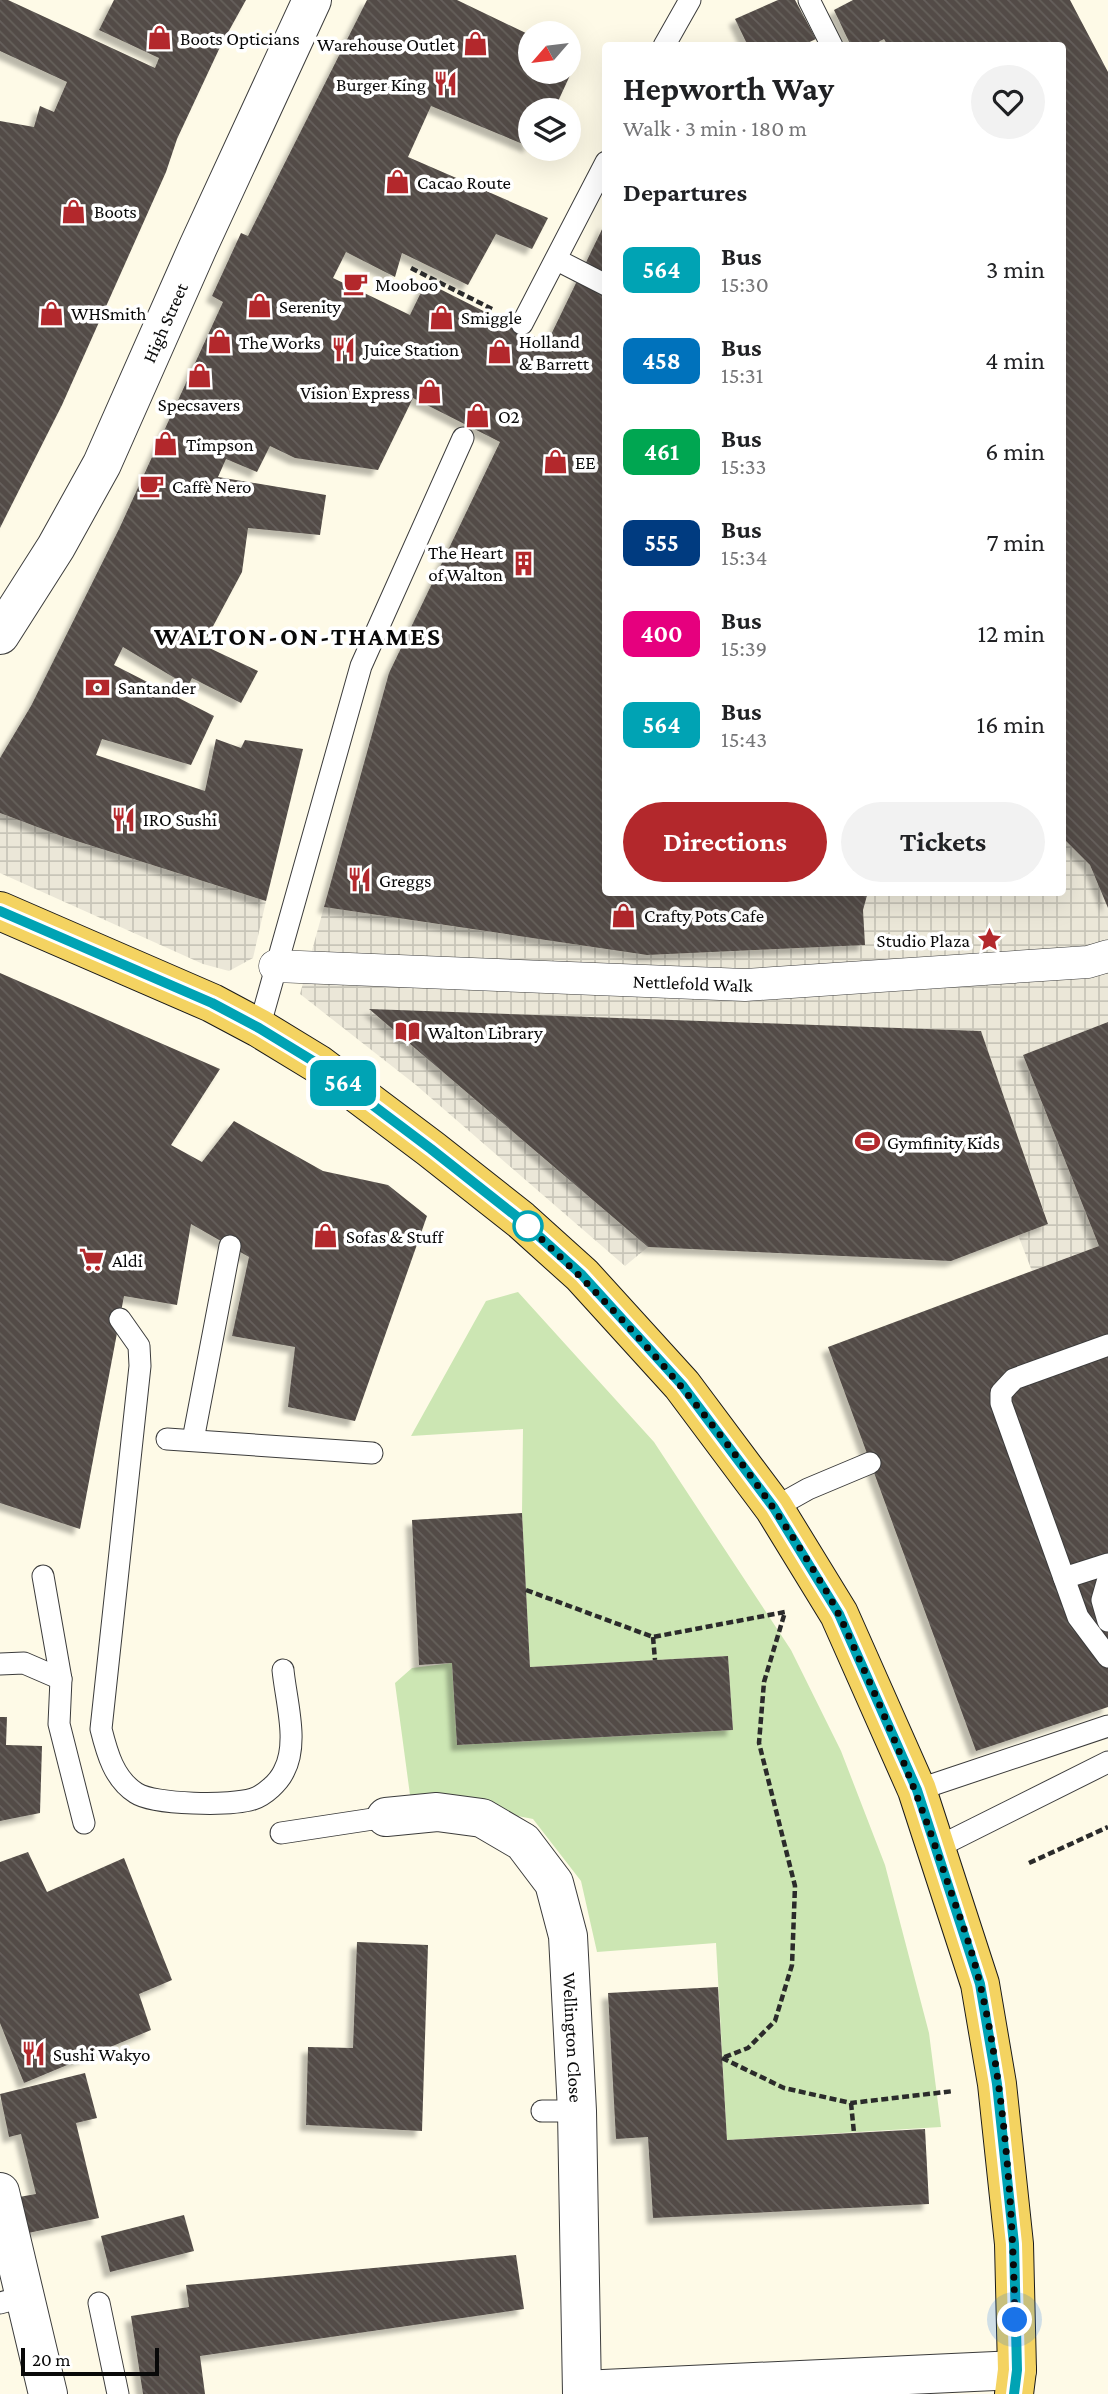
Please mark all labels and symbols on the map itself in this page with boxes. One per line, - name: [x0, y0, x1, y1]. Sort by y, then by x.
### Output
- north arrow: [518, 21, 581, 84]
- shop icon: Boots Opticians: [146, 24, 174, 52]
- place label: Boots Opticians: [180, 28, 300, 49]
- shop icon: Warehouse Outlet: [461, 30, 489, 58]
- place label: Warehouse Outlet: [317, 34, 456, 55]
- restaurant icon: Burger King: [432, 70, 460, 98]
- place label: Burger King: [336, 74, 426, 95]
- shop icon: Cacao Route: [383, 168, 411, 196]
- place label: Cacao Route: [417, 172, 511, 193]
- shop icon: Boots: [60, 197, 88, 225]
- place label: Boots: [94, 201, 137, 222]
- cafe icon: Mooboo: [341, 270, 369, 298]
- place label: Mooboo: [375, 274, 438, 295]
- street label: High Street: [138, 279, 192, 366]
- shop icon: Serenity: [245, 292, 273, 320]
- place label: Serenity: [279, 296, 341, 317]
- shop icon: WHSmith: [37, 299, 65, 327]
- place label: WHSmith: [71, 303, 147, 324]
- shop icon: Smiggle: [427, 303, 455, 331]
- place label: Smiggle: [461, 307, 522, 328]
- shop icon: The Works: [205, 328, 233, 356]
- place label: Holland & Barrett: [519, 331, 590, 374]
- place label: The Works: [239, 332, 321, 353]
- restaurant icon: Juice Station: [330, 335, 358, 363]
- shop icon: Holland & Barrett: [485, 338, 513, 366]
- place label: Juice Station: [362, 339, 459, 360]
- shop icon: Specsavers: [185, 362, 213, 390]
- shop icon: Vision Express: [416, 378, 444, 406]
- place label: Vision Express: [300, 382, 410, 403]
- place label: Specsavers: [158, 394, 240, 415]
- shop icon: O2: [464, 402, 492, 430]
- place label: O2: [498, 406, 520, 427]
- shop icon: Timpson: [152, 430, 180, 458]
- place label: Timpson: [186, 434, 254, 455]
- shop icon: EE: [541, 448, 569, 476]
- place label: EE: [575, 452, 596, 473]
- cafe icon: Caffè Nero: [138, 472, 166, 500]
- place label: Caffè Nero: [172, 476, 251, 497]
- place label: The Heart of Walton: [428, 542, 504, 585]
- building icon: The Heart of Walton: [509, 549, 537, 577]
- district label: WALTON-ON-THAMES: [153, 622, 442, 651]
- bank icon: Santander: [84, 673, 112, 701]
- place label: Santander: [118, 677, 196, 698]
- restaurant icon: IRO Sushi: [109, 805, 137, 833]
- place label: IRO Sushi: [143, 809, 217, 830]
- restaurant icon: Greggs: [345, 866, 373, 894]
- place label: Greggs: [379, 870, 431, 891]
- shop icon: Crafty Pots Cafe: [610, 901, 638, 929]
- place label: Crafty Pots Cafe: [644, 905, 764, 926]
- place icon: Studio Plaza: [976, 926, 1004, 954]
- place label: Studio Plaza: [877, 930, 970, 951]
- street label: Nettlefold Walk: [632, 970, 754, 996]
- library icon: Walton Library: [394, 1018, 422, 1046]
- place label: Walton Library: [428, 1022, 543, 1043]
- line badge: 564: [303, 1060, 383, 1106]
- sports icon: Gymfinity Kids: [853, 1128, 881, 1156]
- place label: Gymfinity Kids: [887, 1132, 1000, 1153]
- unlabelled marker: [513, 1211, 543, 1241]
- shop icon: Sofas & Stuff: [312, 1222, 340, 1250]
- place label: Sofas & Stuff: [346, 1226, 444, 1247]
- supermarket icon: Aldi: [78, 1246, 106, 1274]
- place label: Aldi: [112, 1250, 143, 1271]
- street label: Wellington Close: [559, 1972, 587, 2103]
- restaurant icon: Sushi Wakyo: [19, 2040, 47, 2068]
- place label: Sushi Wakyo: [53, 2044, 150, 2065]
- your location: [997, 2302, 1032, 2337]
- scale bar: [21, 2345, 159, 2377]

